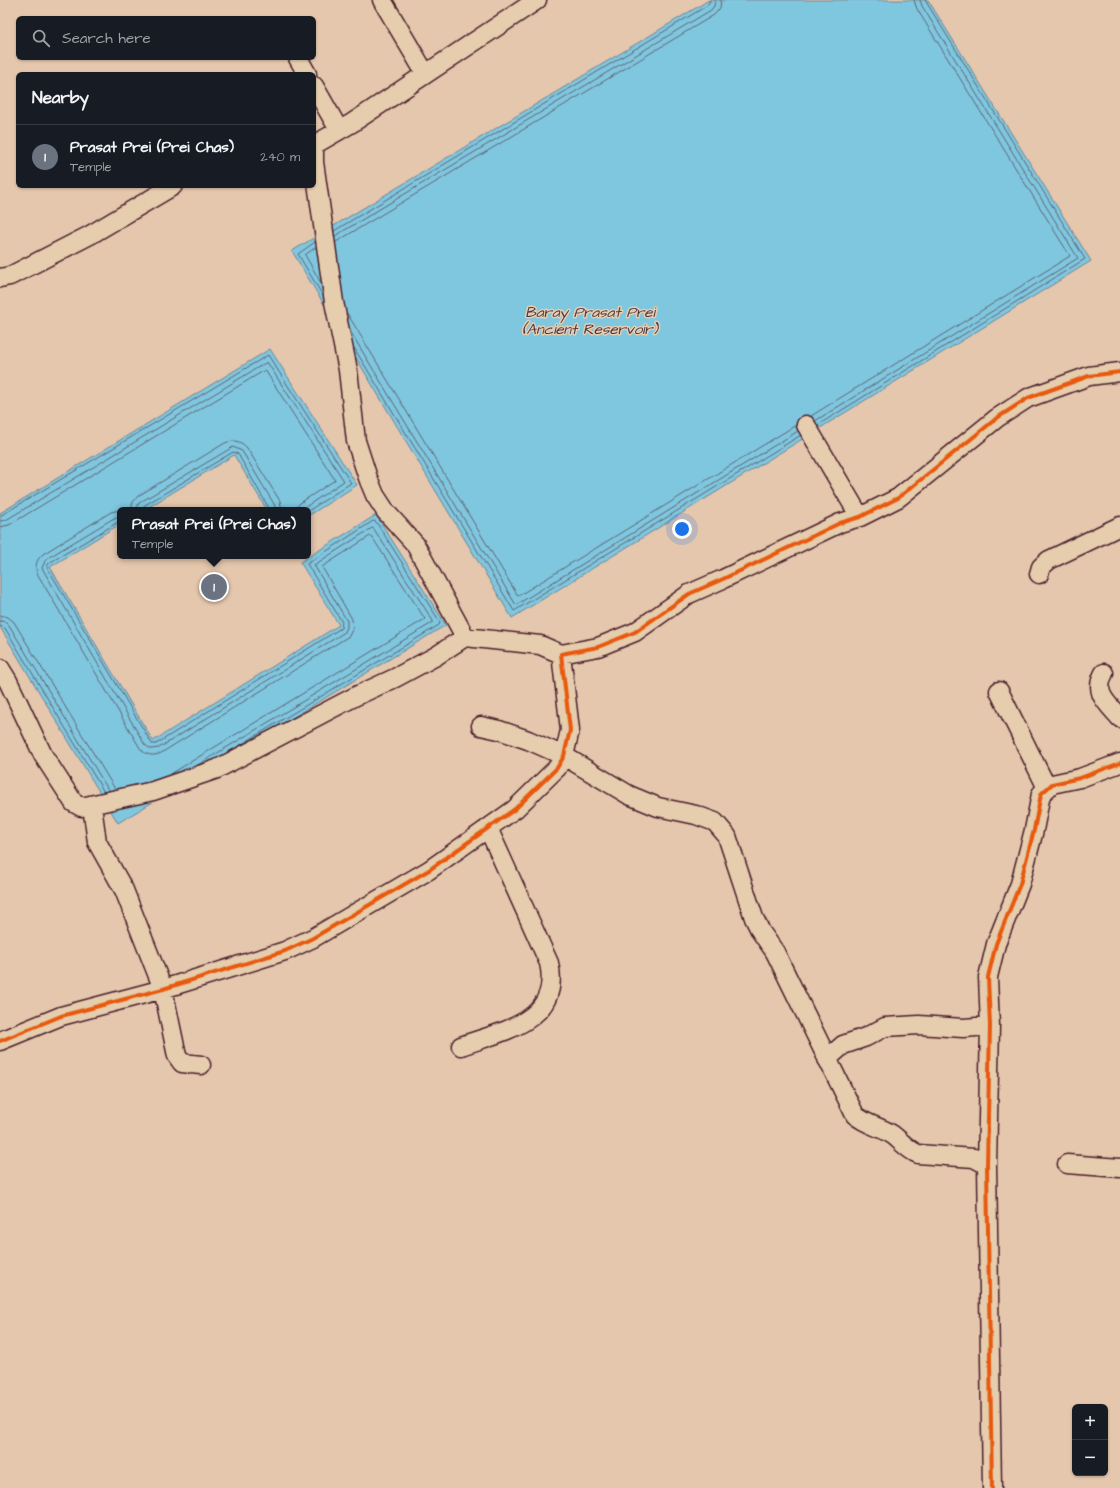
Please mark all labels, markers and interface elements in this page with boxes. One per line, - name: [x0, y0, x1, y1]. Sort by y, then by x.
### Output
- search box: [16, 16, 316, 60]
- icon: search: [30, 27, 52, 49]
- text: Search here: [62, 28, 151, 49]
- text: Nearby: [32, 86, 89, 110]
- text: Prasat Prei (Prei Chas): [70, 137, 234, 158]
- text: 1: [44, 148, 46, 166]
- text: 240 m: [260, 148, 300, 166]
- text: Temple: [70, 158, 112, 176]
- water label: Baray Prasat Prei (Ancient Reservoir): [522, 302, 660, 340]
- popup: [117, 507, 311, 559]
- text: Prasat Prei (Prei Chas): [132, 514, 296, 535]
- your location: [672, 519, 692, 539]
- text: Temple: [132, 535, 174, 553]
- pin: 1: [201, 572, 227, 602]
- map controls: [1072, 1404, 1108, 1476]
- button: +: [1072, 1404, 1108, 1440]
- button: −: [1072, 1440, 1108, 1476]

